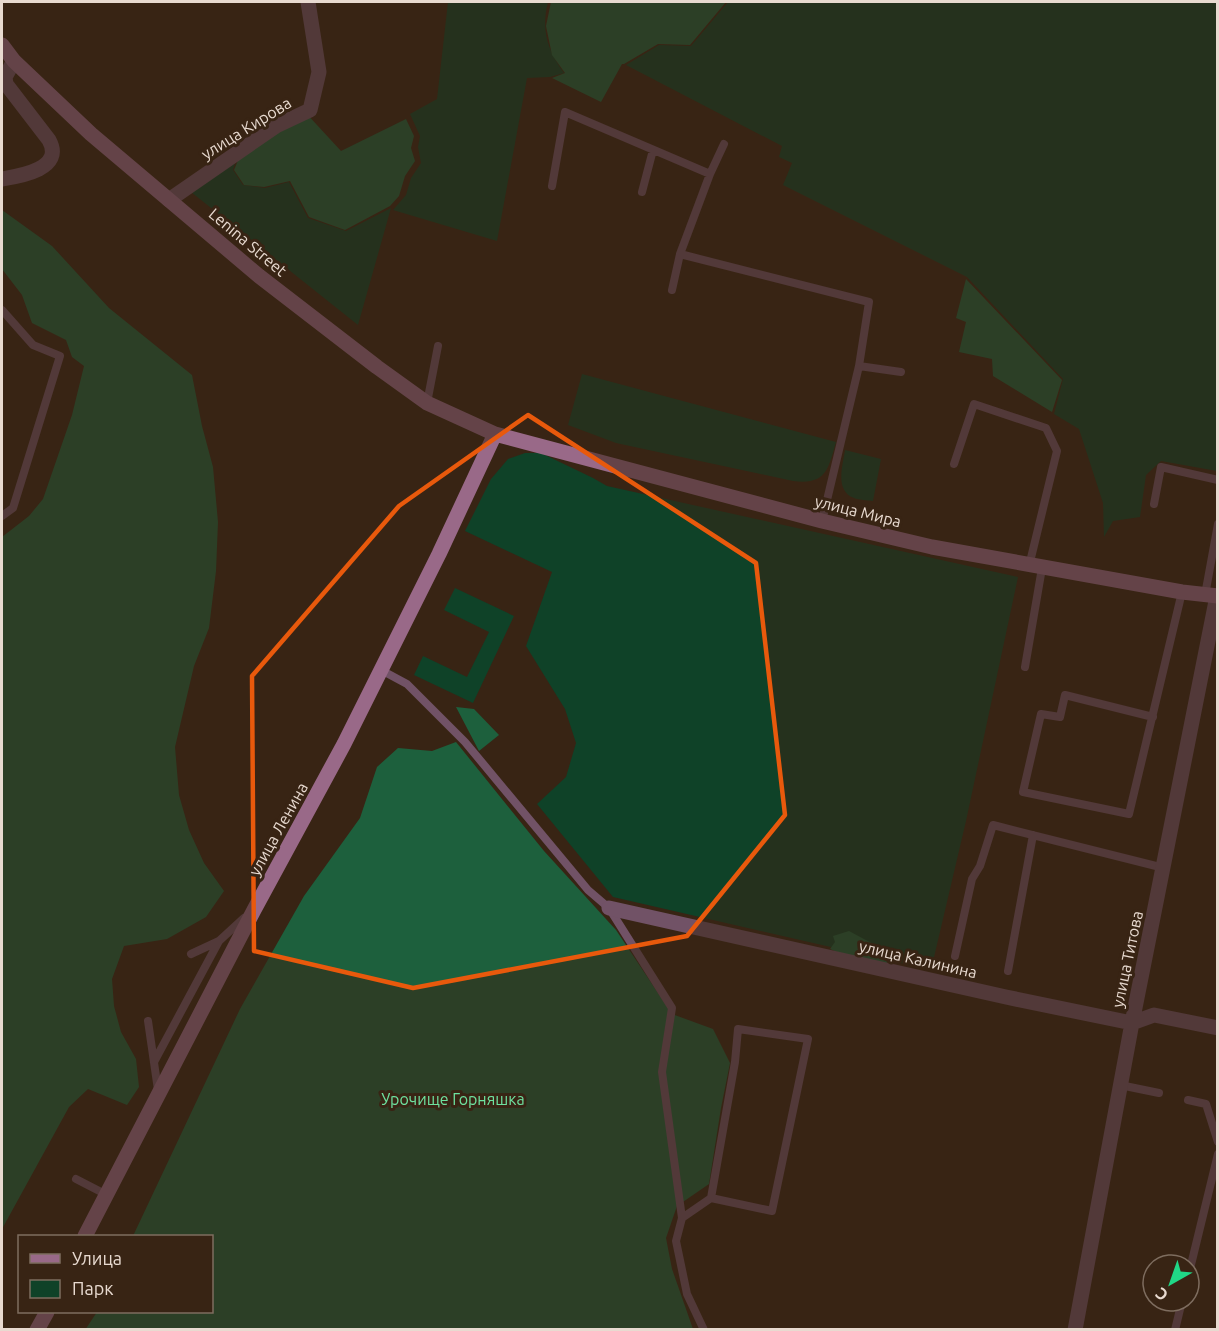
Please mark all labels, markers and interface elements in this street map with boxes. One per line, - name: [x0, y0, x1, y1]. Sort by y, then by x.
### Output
- street label: улица Кирова: [198, 93, 294, 163]
- street label: Lenina Street: [206, 204, 291, 280]
- street label: улица Мира: [813, 492, 903, 530]
- street label: улица Ленина: [245, 779, 311, 879]
- street label: улица Титова: [1108, 909, 1146, 1009]
- street label: улица Калинина: [857, 937, 979, 981]
- park label: Урочище Горняшка: [381, 1090, 525, 1108]
- legend: [18, 1235, 213, 1313]
- text: Улица: [72, 1248, 122, 1268]
- north arrow: [1141, 1253, 1201, 1313]
- text: Парк: [72, 1278, 113, 1298]
- text: С: [1152, 1284, 1171, 1305]

